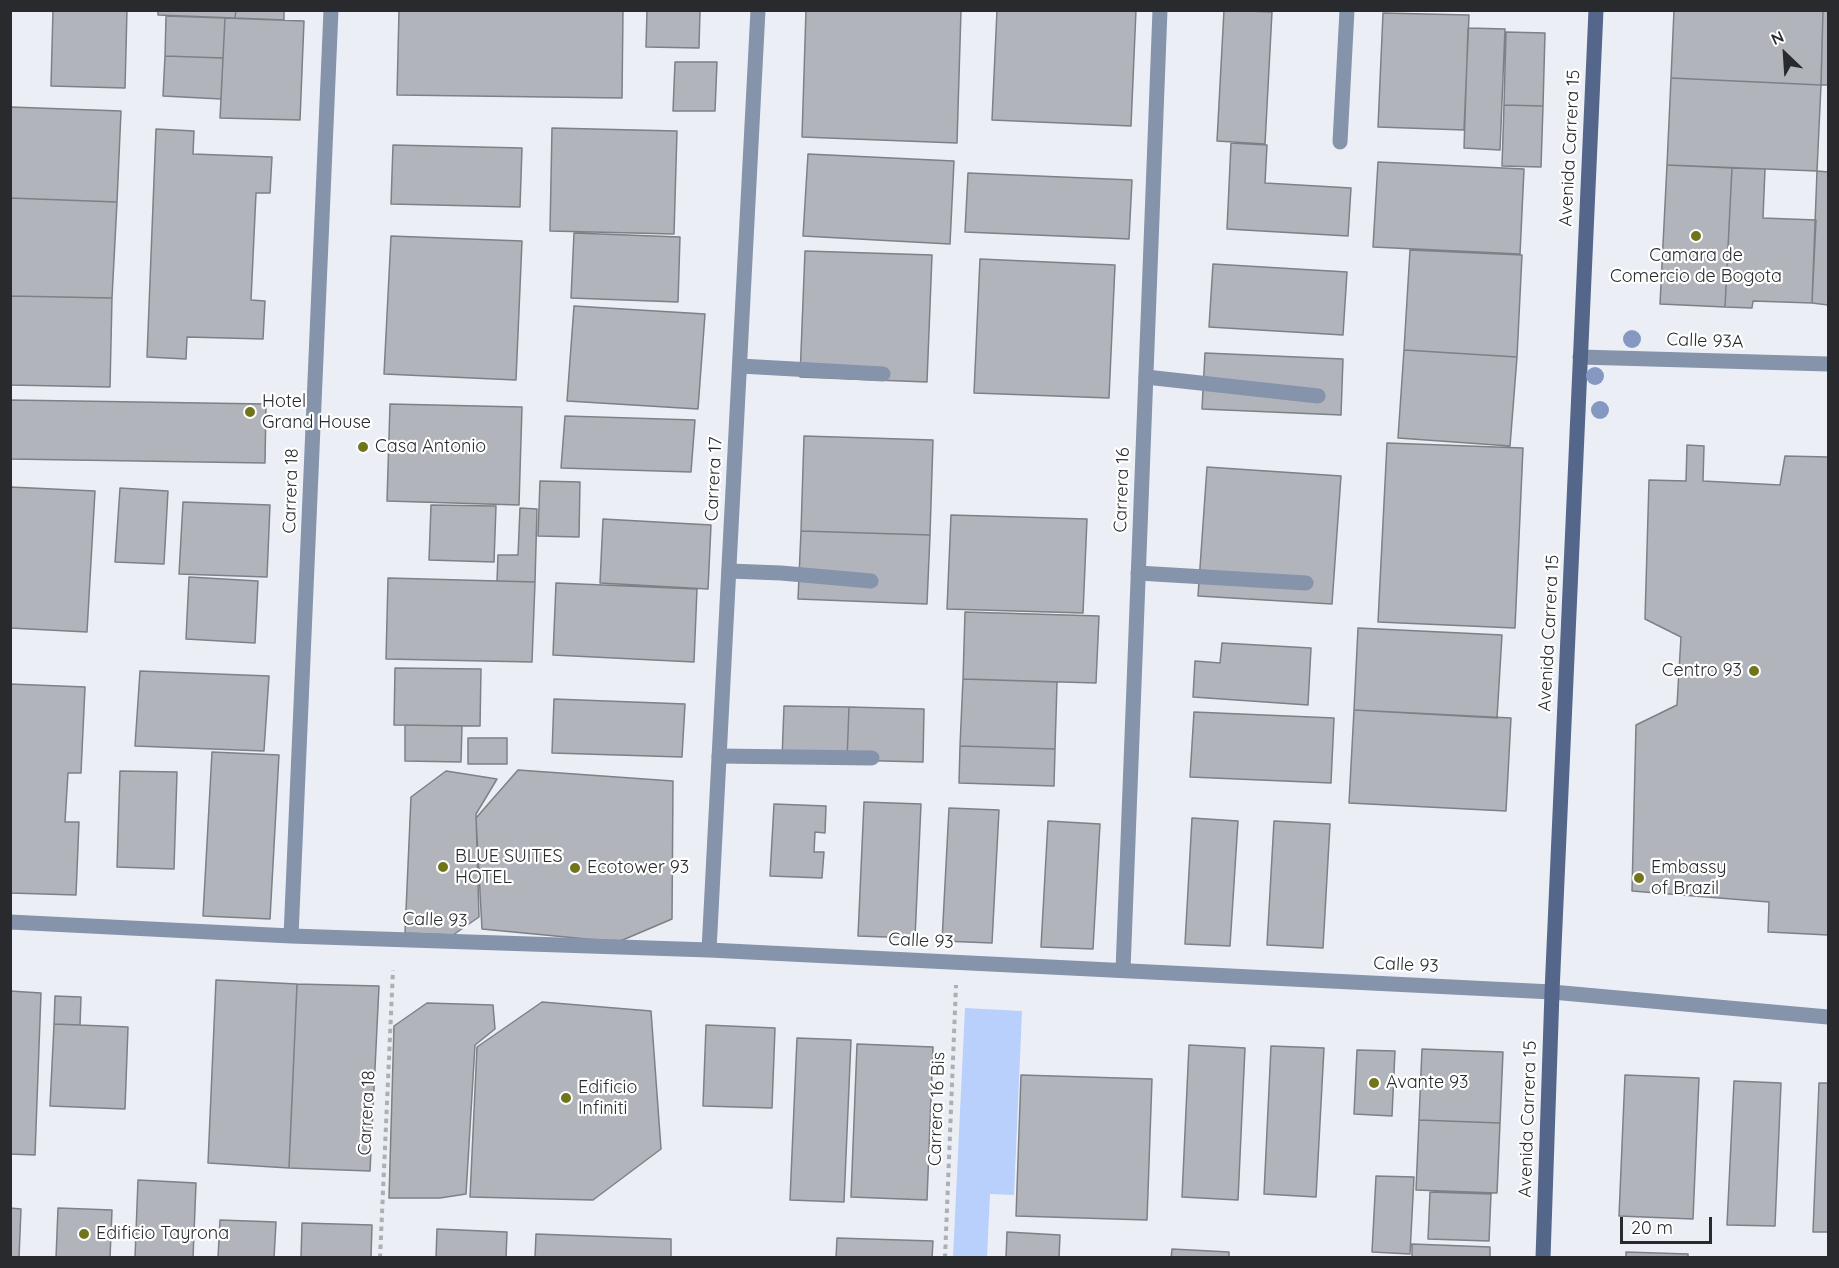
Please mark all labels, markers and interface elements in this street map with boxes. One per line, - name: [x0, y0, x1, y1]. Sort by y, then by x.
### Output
- north arrow: [1755, 24, 1815, 84]
- text: N: [1768, 26, 1787, 49]
- street label: Avenida Carrera 15: [1555, 69, 1585, 227]
- marker: Camara de Comercio de Bogota: [1689, 229, 1703, 243]
- place label: Camara de Comercio de Bogota: [1610, 245, 1782, 288]
- street label: Calle 93A: [1666, 329, 1744, 353]
- place label: Hotel Grand House: [262, 391, 371, 434]
- marker: Hotel Grand House: [243, 405, 257, 419]
- place label: Casa Antonio: [375, 436, 486, 458]
- street label: Carrera 17: [701, 436, 727, 522]
- marker: Casa Antonio: [356, 440, 370, 454]
- street label: Carrera 16: [1110, 447, 1134, 533]
- street label: Carrera 18: [279, 448, 303, 534]
- street label: Avenida Carrera 15: [1534, 554, 1564, 712]
- place label: Centro 93: [1662, 660, 1742, 682]
- marker: Centro 93: [1747, 664, 1761, 678]
- place label: BLUE SUITES HOTEL: [455, 846, 563, 888]
- place label: Ecotower 93: [587, 857, 689, 879]
- place label: Embassy of Brazil: [1651, 857, 1727, 900]
- marker: BLUE SUITES HOTEL: [436, 860, 450, 874]
- marker: Ecotower 93: [568, 861, 582, 875]
- marker: Embassy of Brazil: [1632, 871, 1646, 885]
- street label: Calle 93: [402, 908, 468, 932]
- street label: Calle 93: [888, 929, 954, 953]
- street label: Calle 93: [1373, 953, 1439, 977]
- street label: Avenida Carrera 15: [1514, 1040, 1542, 1198]
- street label: Carrera 16 Bis: [924, 1052, 950, 1166]
- street label: Carrera 18: [354, 1070, 380, 1156]
- place label: Avante 93: [1386, 1072, 1469, 1094]
- marker: Avante 93: [1367, 1076, 1381, 1090]
- place label: Edificio Infiniti: [578, 1077, 637, 1120]
- marker: Edificio Infiniti: [559, 1091, 573, 1105]
- scale bar: [1623, 1205, 1714, 1243]
- text: 20 m: [1631, 1216, 1673, 1239]
- place label: Edificio Tayrona: [96, 1223, 229, 1245]
- marker: Edificio Tayrona: [77, 1227, 91, 1241]

